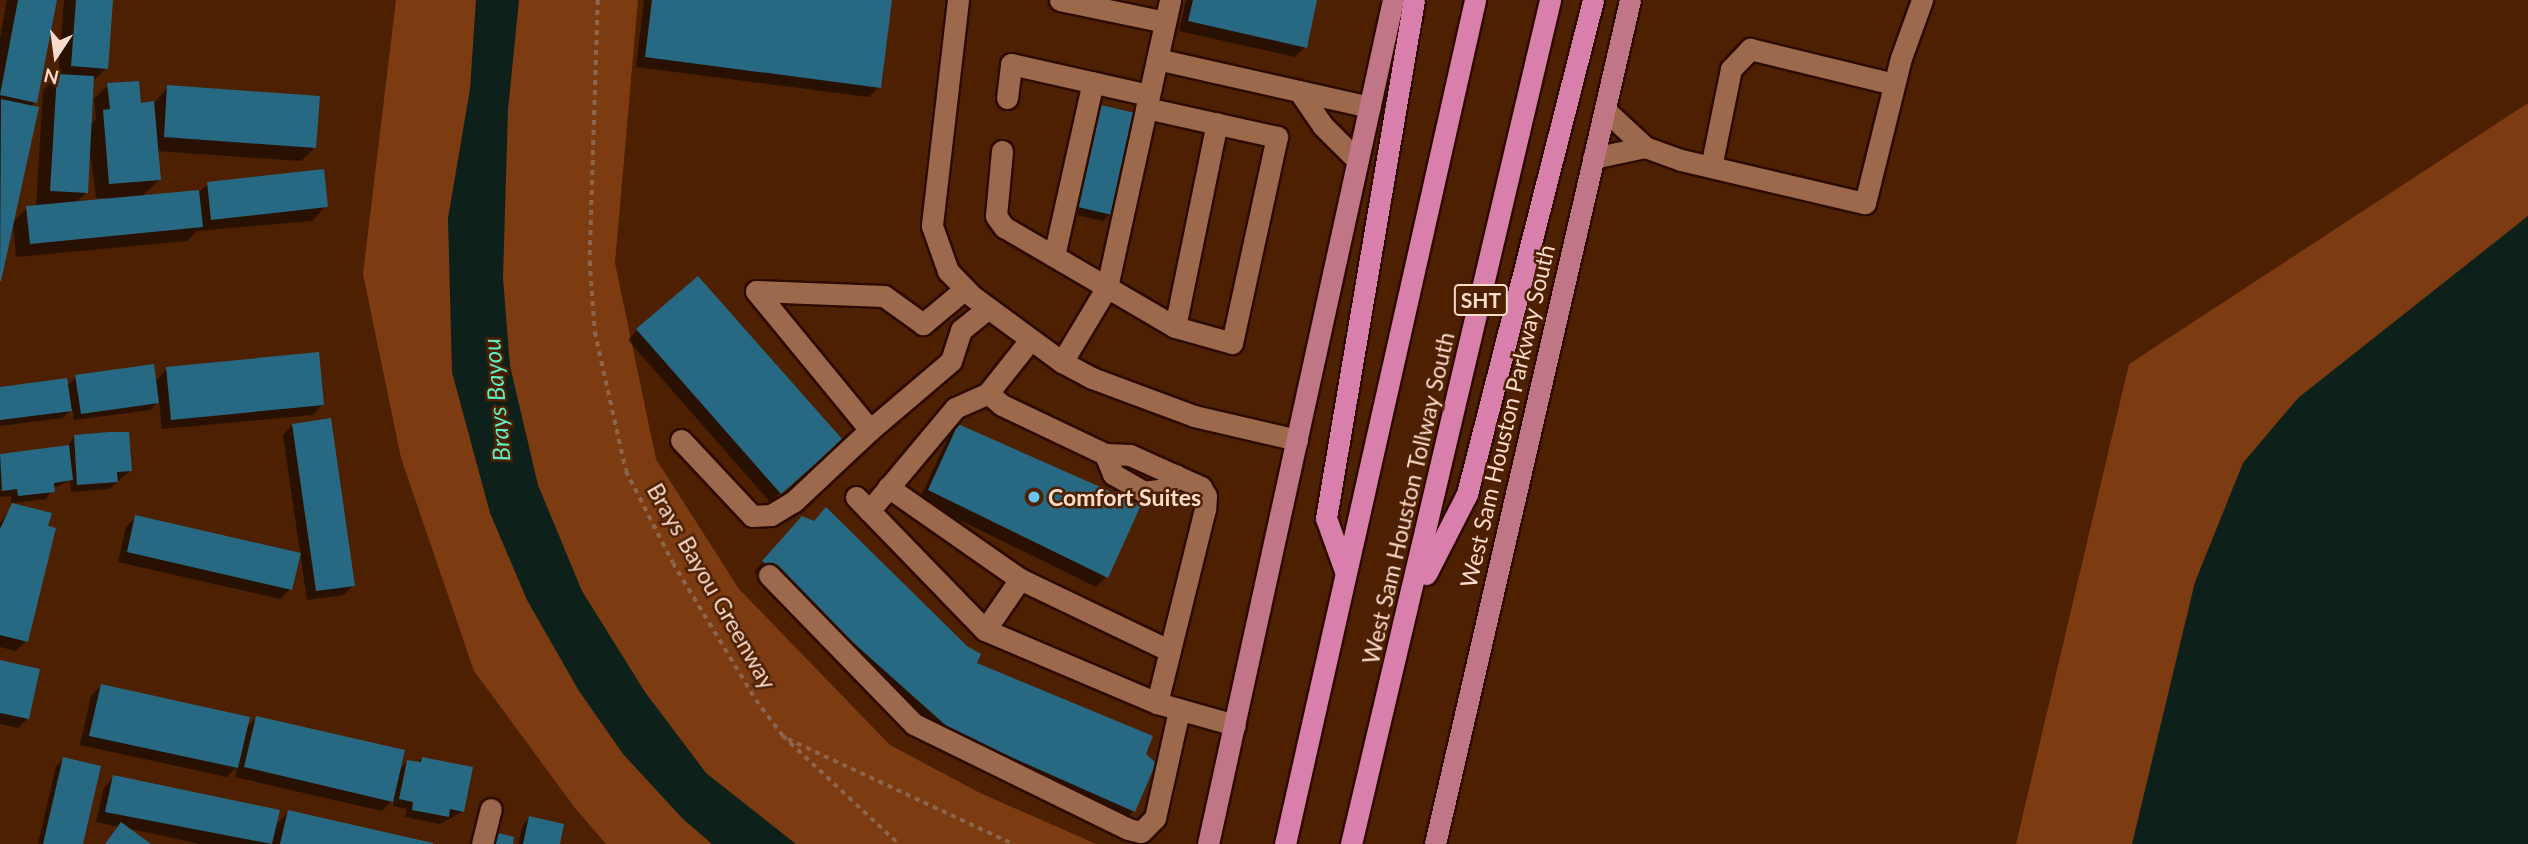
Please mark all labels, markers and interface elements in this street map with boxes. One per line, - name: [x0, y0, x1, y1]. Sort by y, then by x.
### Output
- north arrow: [21, 21, 91, 91]
- text: N: [41, 64, 61, 90]
- street label: West Sam Houston Parkway South: [1454, 242, 1560, 590]
- road number: SHT: [1453, 282, 1509, 318]
- street label: West Sam Houston Tollway South: [1356, 329, 1460, 667]
- water label: Brays Bayou: [476, 337, 516, 463]
- street label: Brays Bayou Greenway: [642, 478, 782, 694]
- place label: Comfort Suites: [1048, 483, 1201, 511]
- marker: Comfort Suites: [1026, 489, 1042, 505]

